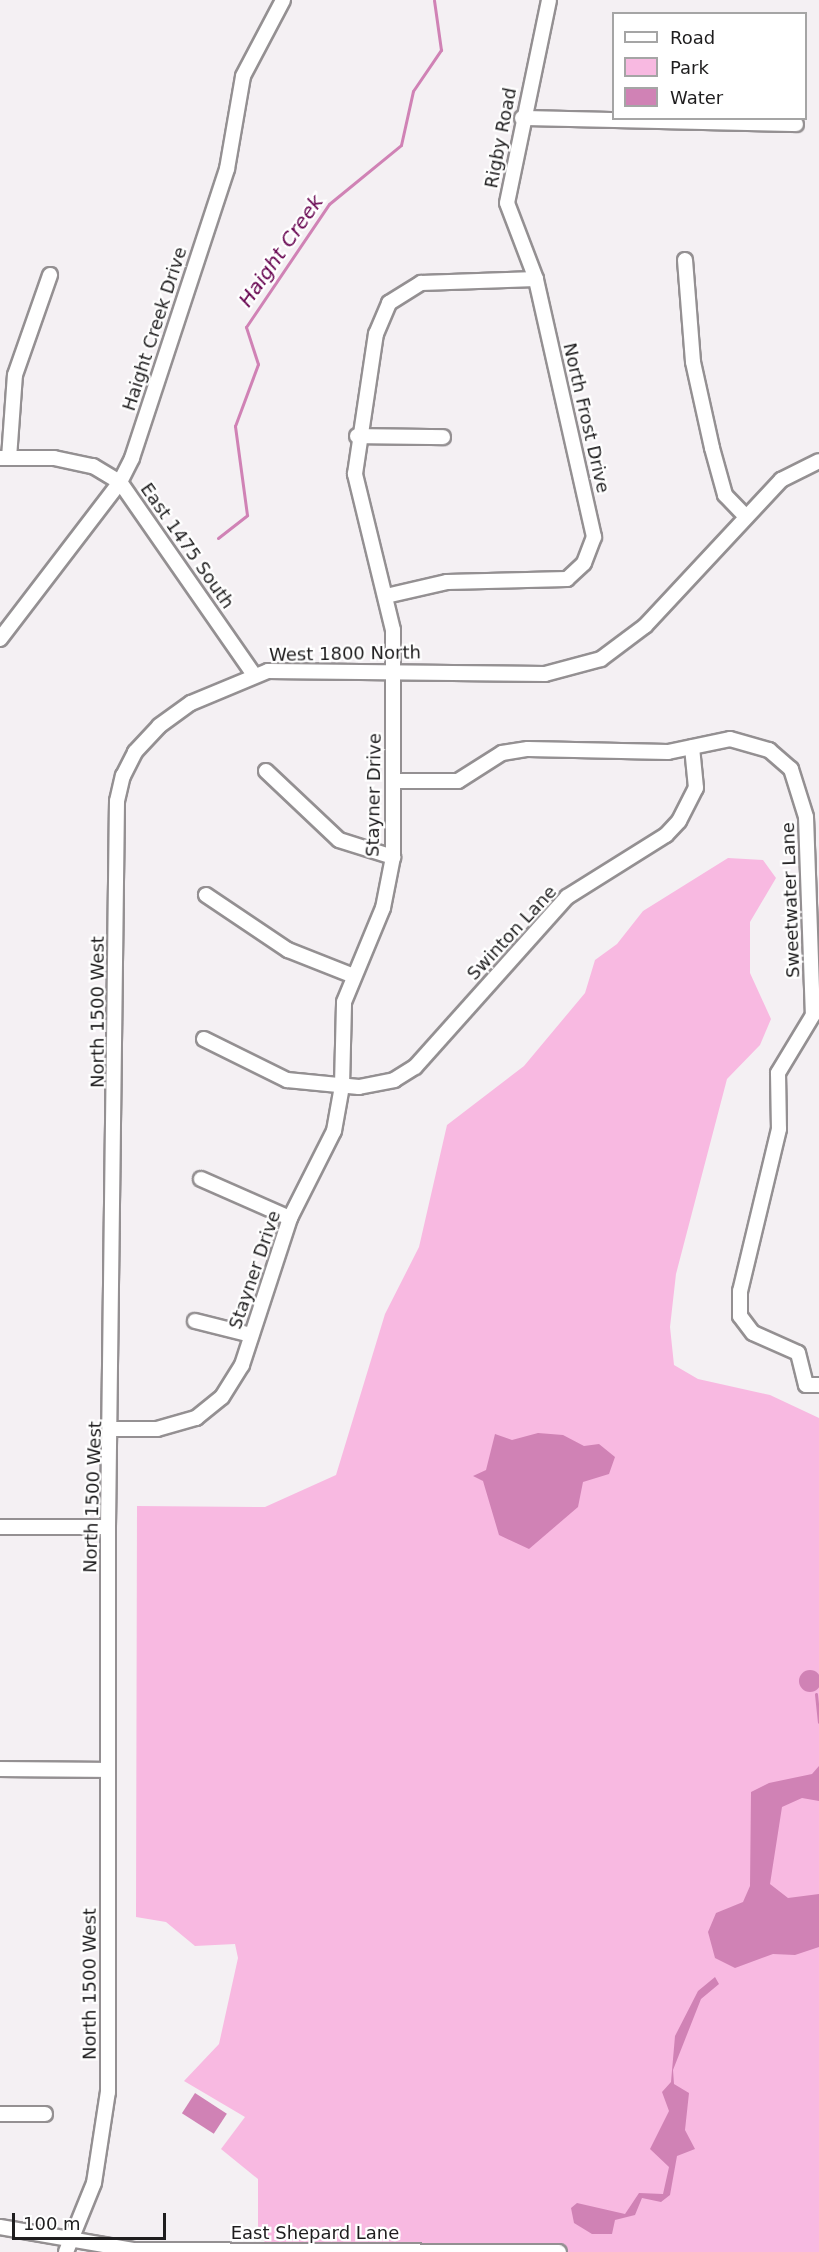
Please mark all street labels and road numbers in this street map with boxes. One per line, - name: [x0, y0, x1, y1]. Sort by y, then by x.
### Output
- street label: Rigby Road: [481, 86, 521, 190]
- street label: Haight Creek Drive: [118, 244, 192, 414]
- street label: North Frost Drive: [558, 341, 614, 495]
- street label: East 1475 South: [136, 479, 238, 613]
- street label: West 1800 North: [269, 642, 421, 666]
- street label: Stayner Drive: [362, 733, 386, 857]
- street label: Sweetwater Lane: [777, 822, 805, 978]
- street label: Swinton Lane: [463, 881, 561, 985]
- street label: North 1500 West: [87, 936, 109, 1088]
- street label: Stayner Drive: [225, 1208, 285, 1332]
- street label: North 1500 West: [80, 1421, 106, 1573]
- street label: North 1500 West: [79, 1908, 101, 2060]
- street label: East Shepard Lane: [231, 2222, 399, 2244]

